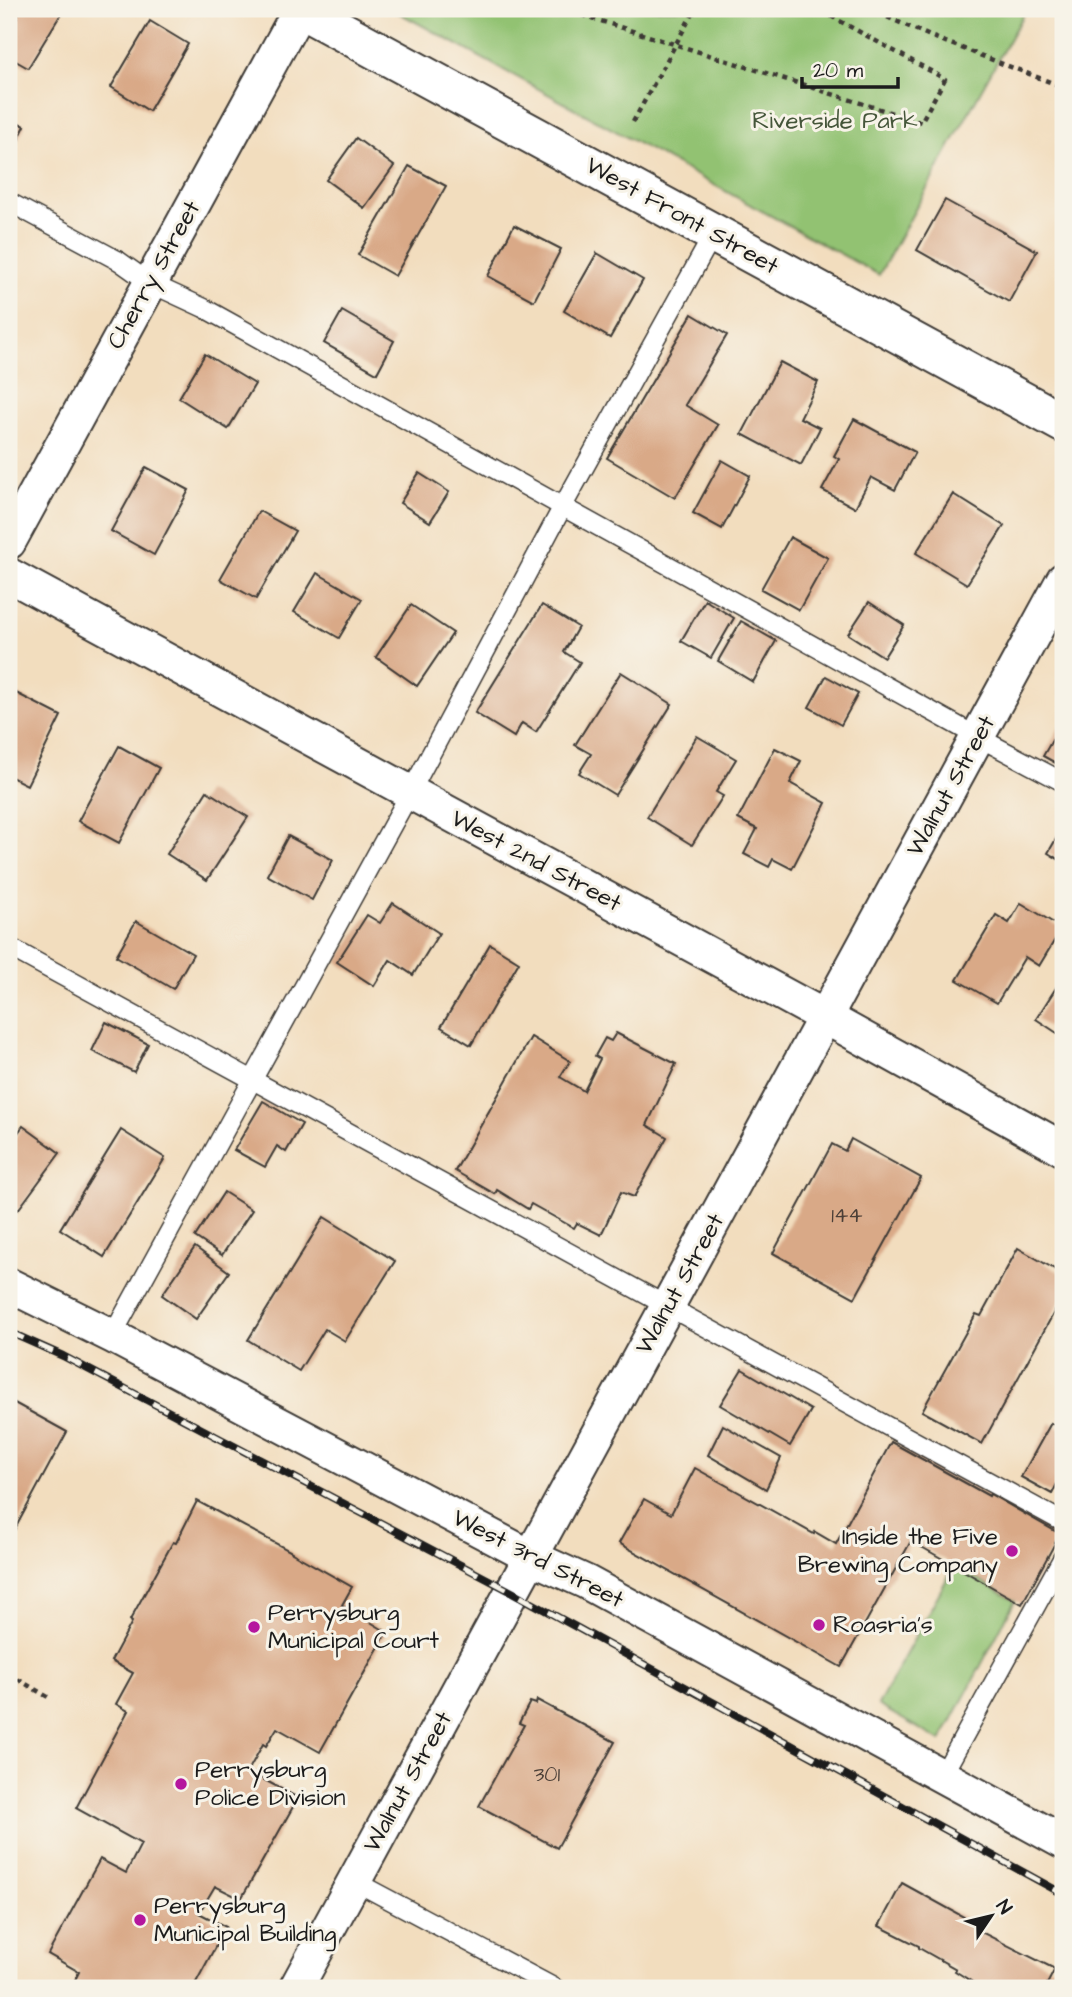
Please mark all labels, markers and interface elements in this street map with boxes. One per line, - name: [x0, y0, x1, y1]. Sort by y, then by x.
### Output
- scale bar: [802, 46, 899, 90]
- text: 20 m: [813, 56, 864, 85]
- park label: Riverside Park: [752, 104, 918, 138]
- street label: West Front Street: [579, 149, 785, 283]
- street label: Cherry Street: [99, 194, 210, 356]
- street label: Walnut Street: [898, 709, 1004, 863]
- street label: West 2nd Street: [445, 802, 628, 920]
- house number: 144: [831, 1201, 863, 1230]
- street label: Walnut Street: [627, 1207, 733, 1361]
- street label: West 3rd Street: [446, 1501, 630, 1617]
- place label: Inside the Five Brewing Company: [798, 1520, 998, 1583]
- marker: Inside the Five Brewing Company: [1004, 1543, 1020, 1559]
- place label: Perrysburg Municipal Court: [268, 1596, 439, 1658]
- place label: Roasria's: [833, 1608, 933, 1642]
- marker: Roasria's: [811, 1617, 827, 1633]
- marker: Perrysburg Municipal Court: [246, 1619, 262, 1635]
- street label: Walnut Street: [355, 1705, 461, 1859]
- place label: Perrysburg Police Division: [195, 1753, 345, 1815]
- house number: 301: [534, 1760, 561, 1789]
- marker: Perrysburg Police Division: [173, 1776, 189, 1792]
- north arrow: [956, 1882, 1026, 1952]
- place label: Perrysburg Municipal Building: [154, 1889, 336, 1952]
- text: N: [989, 1894, 1018, 1920]
- marker: Perrysburg Municipal Building: [132, 1912, 148, 1928]

